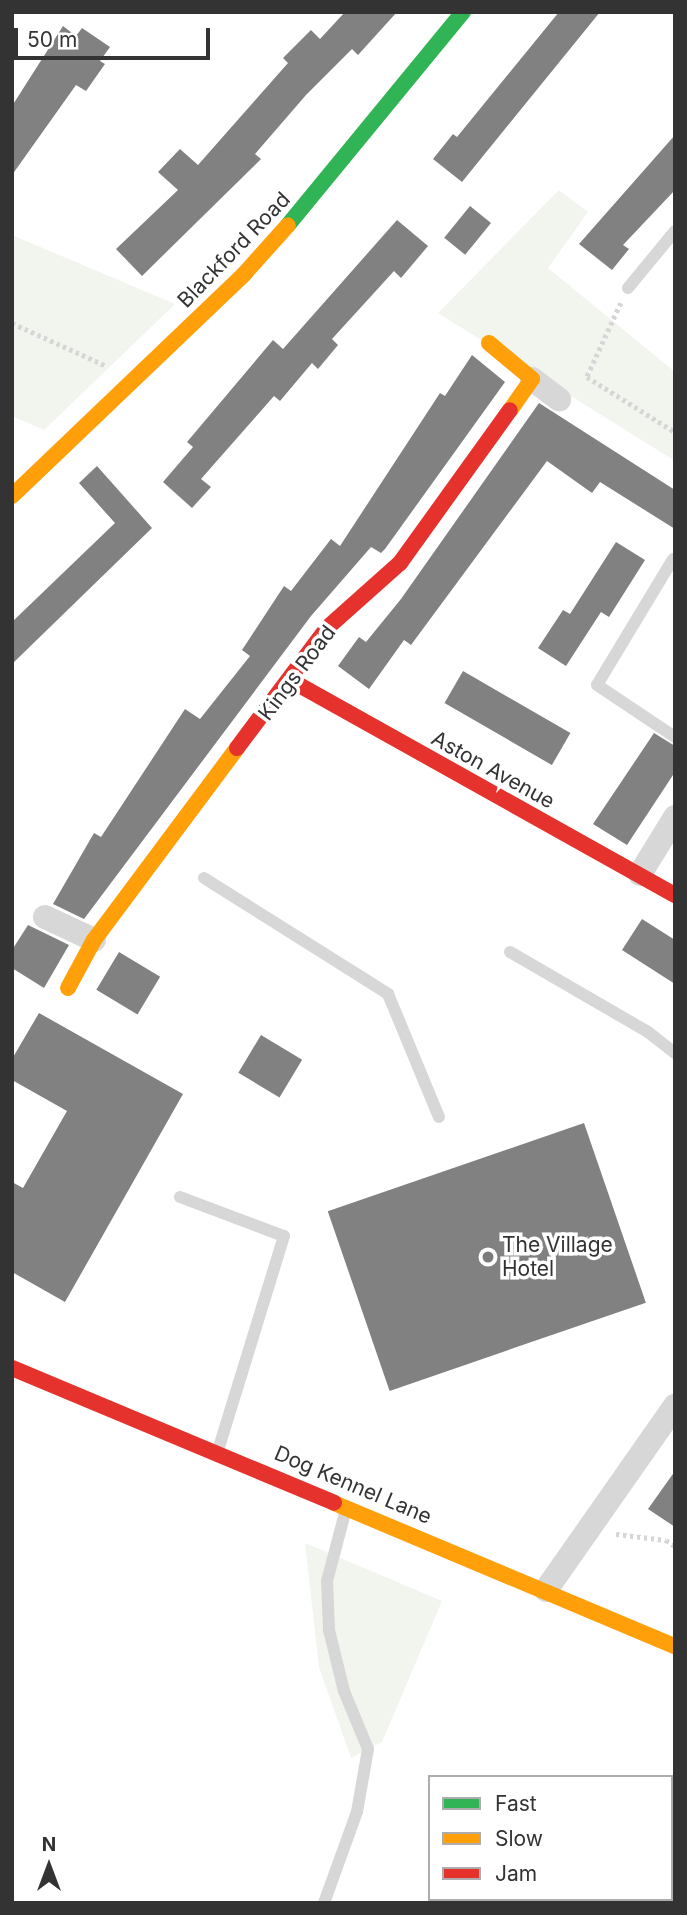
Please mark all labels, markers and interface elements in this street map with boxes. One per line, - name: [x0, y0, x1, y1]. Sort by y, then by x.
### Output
- scale bar: [18, 14, 214, 58]
- text: 50 m: [27, 27, 77, 52]
- street label: Blackford Road: [173, 187, 295, 313]
- street label: Kings Road: [253, 621, 341, 725]
- street label: Aston Avenue: [427, 726, 559, 814]
- place label: The Village Hotel: [502, 1232, 613, 1282]
- marker: The Village Hotel: [480, 1249, 496, 1265]
- street label: Dog Kennel Lane: [271, 1440, 435, 1530]
- legend: [428, 1775, 673, 1901]
- text: Fast: [495, 1791, 537, 1816]
- text: Slow: [495, 1826, 543, 1851]
- north arrow: [14, 1831, 84, 1901]
- text: N: [42, 1833, 56, 1856]
- text: Jam: [495, 1861, 537, 1886]

